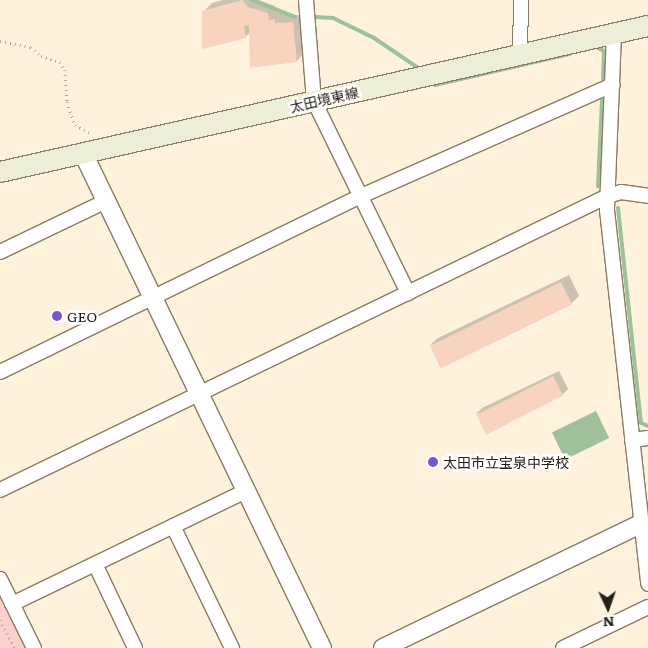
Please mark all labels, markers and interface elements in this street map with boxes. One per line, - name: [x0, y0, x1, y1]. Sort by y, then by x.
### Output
- street label: 太田境東線: [288, 83, 360, 115]
- place label: GEO: [67, 308, 97, 324]
- marker: GEO: [51, 310, 63, 322]
- place label: 太田市立宝泉中学校: [443, 454, 569, 470]
- marker: 太田市立宝泉中学校: [427, 456, 439, 468]
- north arrow: [583, 583, 633, 633]
- text: N: [602, 613, 615, 633]

